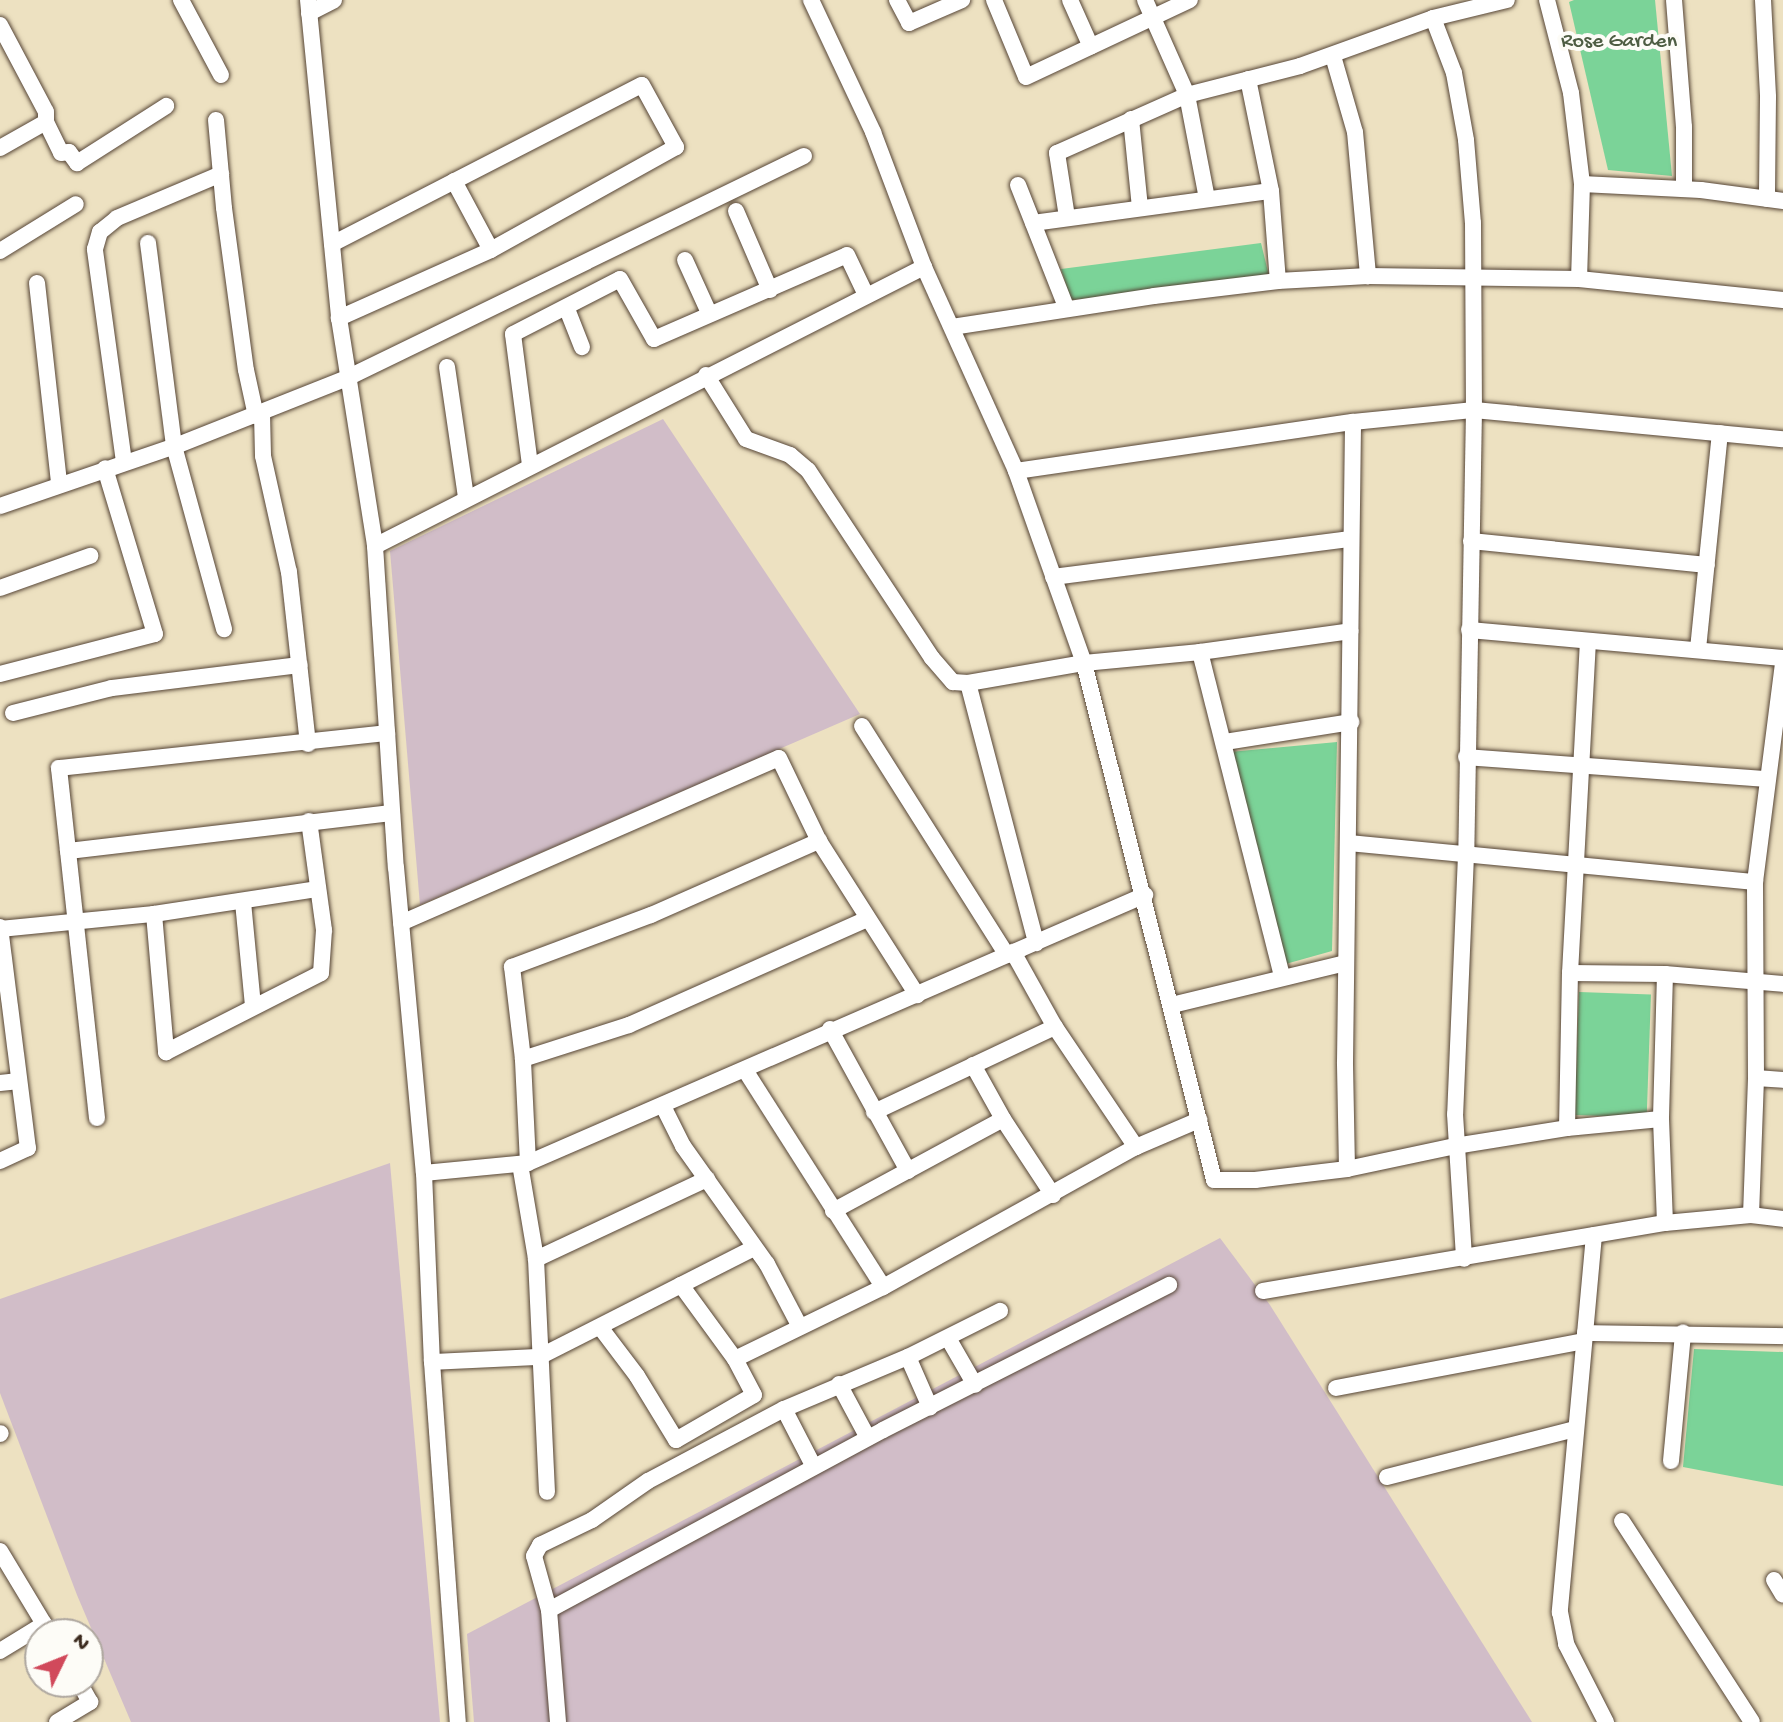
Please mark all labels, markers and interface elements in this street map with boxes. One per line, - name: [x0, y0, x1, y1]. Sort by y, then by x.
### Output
- park label: Rose Garden: [1561, 30, 1677, 56]
- north arrow: [24, 1618, 104, 1698]
- text: N: [66, 1629, 94, 1657]

